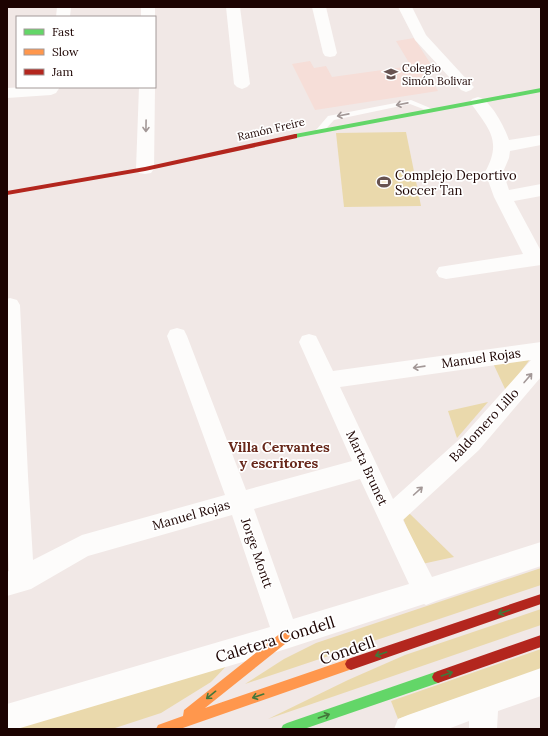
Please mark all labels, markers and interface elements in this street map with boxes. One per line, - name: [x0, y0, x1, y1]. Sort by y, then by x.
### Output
- legend: [16, 16, 156, 88]
- text: Fast: [52, 24, 75, 39]
- text: Slow: [52, 44, 79, 59]
- place label: Colegio Simón Bolivar: [402, 61, 473, 88]
- text: Jam: [51, 64, 73, 79]
- school or university icon: Colegio Simón Bolivar: [383, 66, 399, 82]
- one-way arrow: [395, 101, 408, 109]
- one-way arrow: [336, 112, 349, 120]
- street label: Ramón Freire: [236, 114, 306, 144]
- one-way arrow: [142, 119, 150, 132]
- place label: Complejo Deportivo Soccer Tan: [395, 167, 517, 199]
- sports icon: Complejo Deportivo Soccer Tan: [376, 174, 392, 190]
- street label: Manuel Rojas: [440, 344, 522, 372]
- one-way arrow: [413, 363, 426, 371]
- one-way arrow: [523, 372, 532, 383]
- street label: Baldomero Lillo: [445, 384, 523, 465]
- street label: Marta Brunet: [342, 428, 392, 508]
- district label: Villa Cervantes y escritores: [228, 438, 330, 472]
- one-way arrow: [413, 486, 423, 496]
- street label: Manuel Rojas: [150, 496, 232, 534]
- street label: Jorge Montt: [237, 515, 277, 590]
- one-way arrow: [498, 609, 511, 616]
- street label: Caletera Condell: [213, 611, 337, 667]
- street label: Condell: [317, 631, 377, 669]
- one-way arrow: [375, 651, 388, 658]
- one-way arrow: [440, 669, 452, 677]
- one-way arrow: [206, 691, 217, 699]
- one-way arrow: [252, 692, 264, 700]
- one-way arrow: [318, 712, 330, 720]

